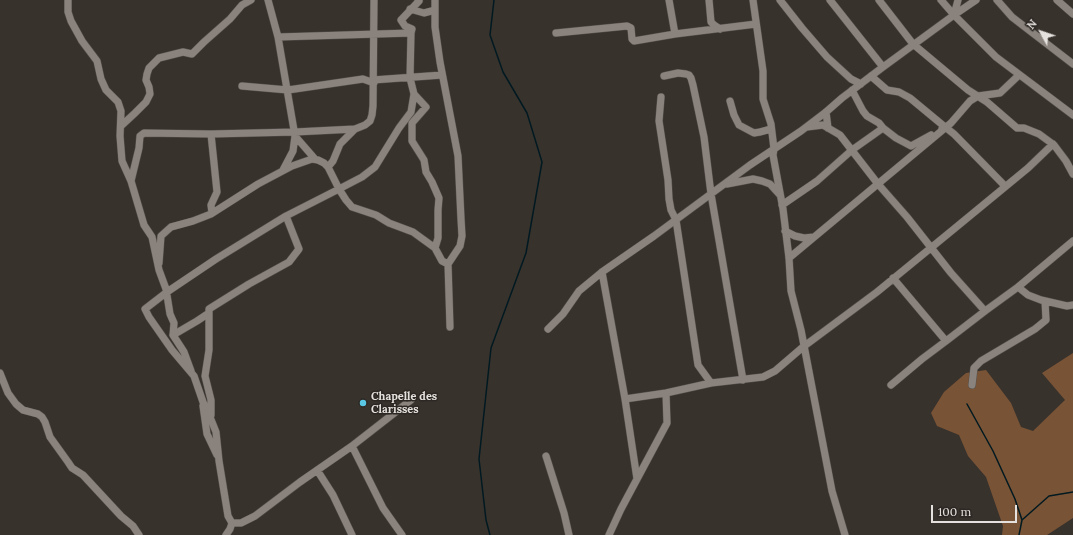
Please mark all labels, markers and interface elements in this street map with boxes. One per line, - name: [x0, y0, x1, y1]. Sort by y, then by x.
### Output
- north arrow: [1021, 12, 1061, 52]
- text: N: [1024, 17, 1040, 32]
- place label: Chapelle des Clarisses: [371, 390, 437, 416]
- marker: Chapelle des Clarisses: [358, 398, 368, 408]
- scale bar: [933, 497, 1019, 523]
- text: 100 m: [938, 504, 971, 519]

